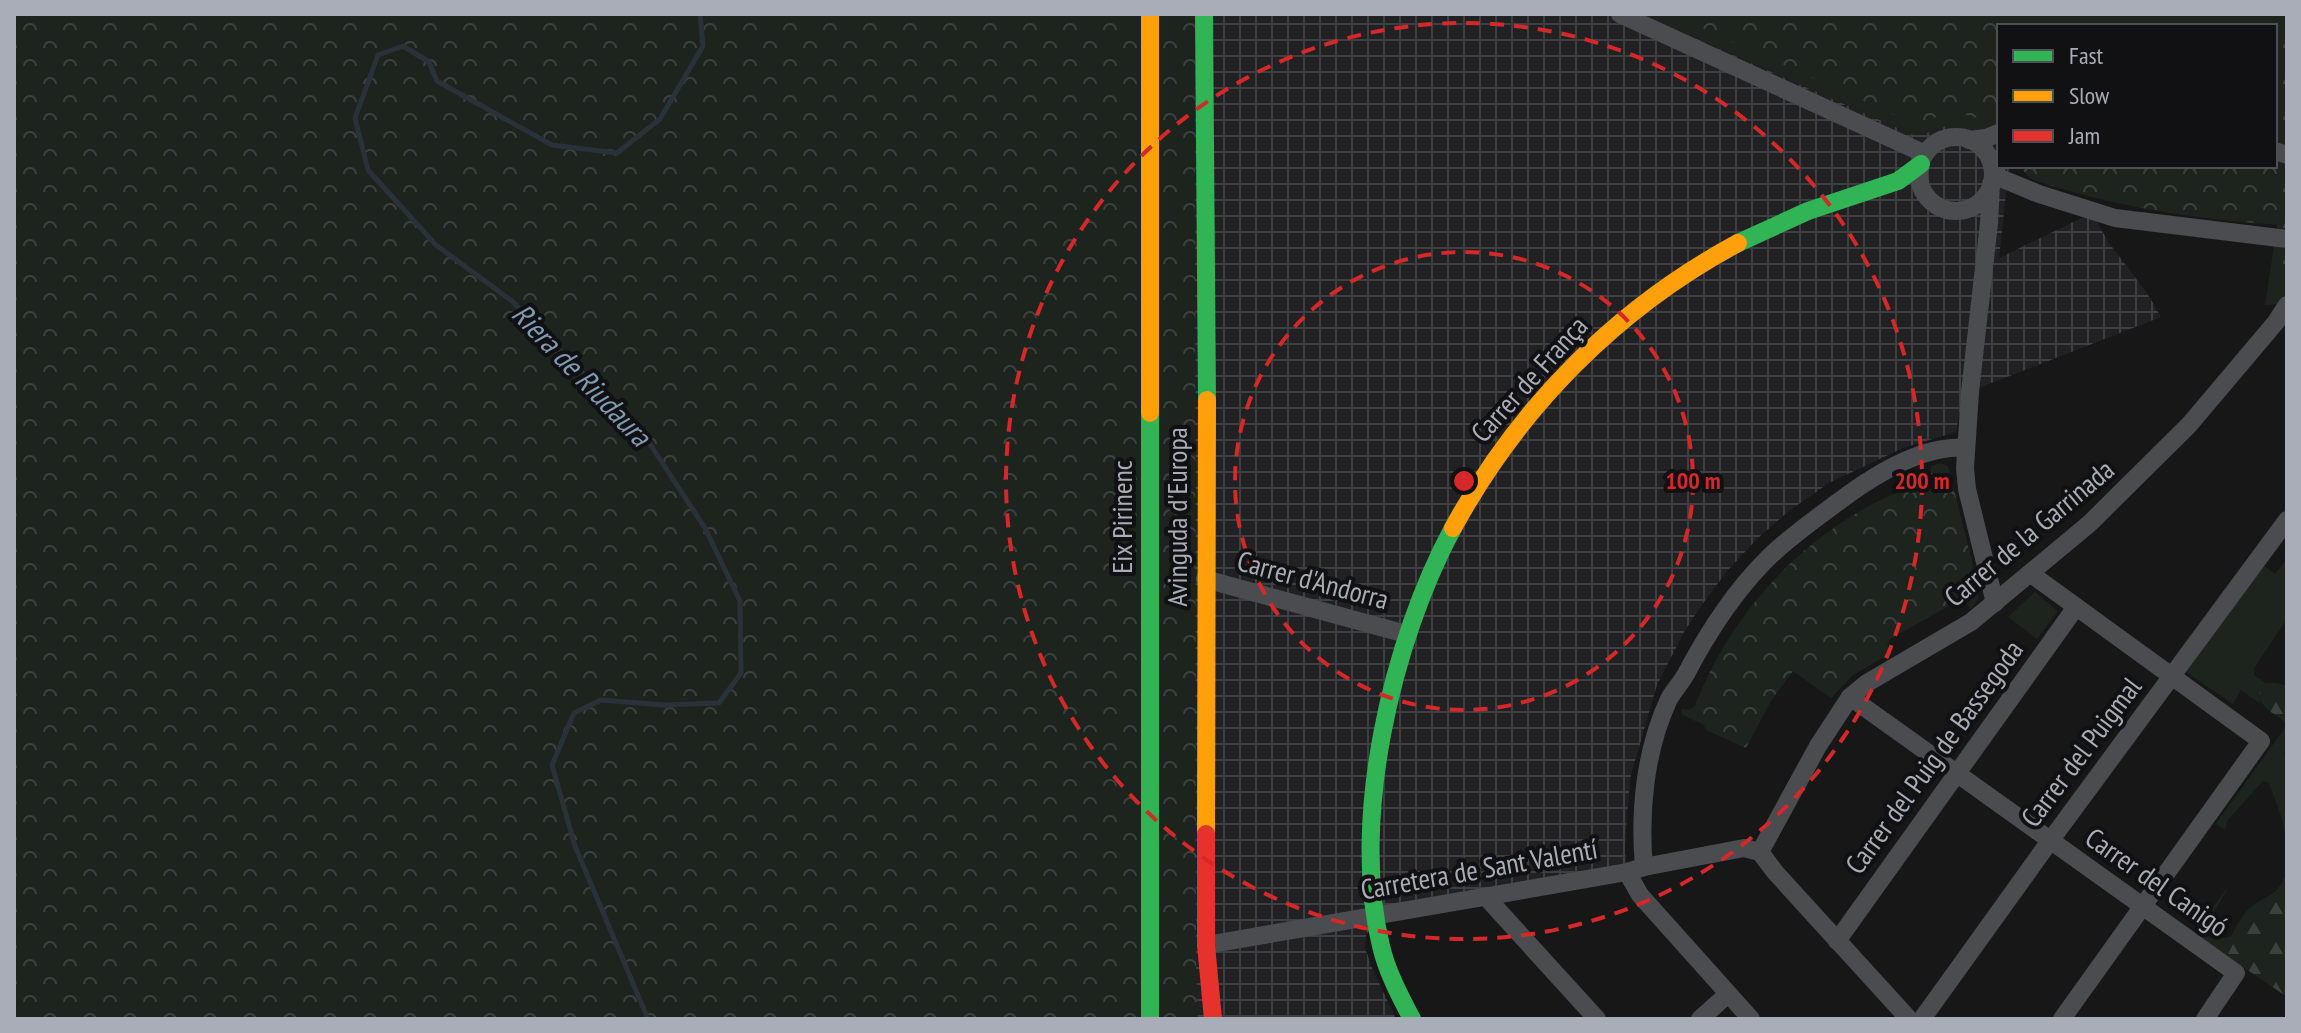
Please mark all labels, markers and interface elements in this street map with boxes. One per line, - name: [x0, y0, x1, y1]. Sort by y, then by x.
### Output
- legend: [1997, 24, 2277, 168]
- text: Fast: [2069, 40, 2104, 71]
- text: Slow: [2069, 80, 2110, 111]
- text: Jam: [2068, 120, 2100, 151]
- water label: Riera de Riudaura: [504, 294, 661, 455]
- street label: Carrer de França: [1462, 308, 1595, 450]
- street label: Avinguda d'Europa: [1158, 427, 1195, 607]
- street label: Carrer de la Garrinada: [1936, 451, 2121, 615]
- street label: Eix Pirinenc: [1103, 460, 1140, 574]
- text: 100 m: [1665, 465, 1721, 496]
- text: 200 m: [1894, 465, 1950, 496]
- centre of rings: [1450, 467, 1478, 495]
- street label: Carrer d'Andorra: [1234, 542, 1393, 617]
- street label: Carrer del Puig de Bassegoda: [1836, 632, 2031, 881]
- street label: Carrer del Puigmal: [2012, 669, 2149, 834]
- street label: Carrer del Canigó: [2078, 819, 2236, 945]
- street label: Carretera de Sant Valentí: [1358, 829, 1600, 908]

